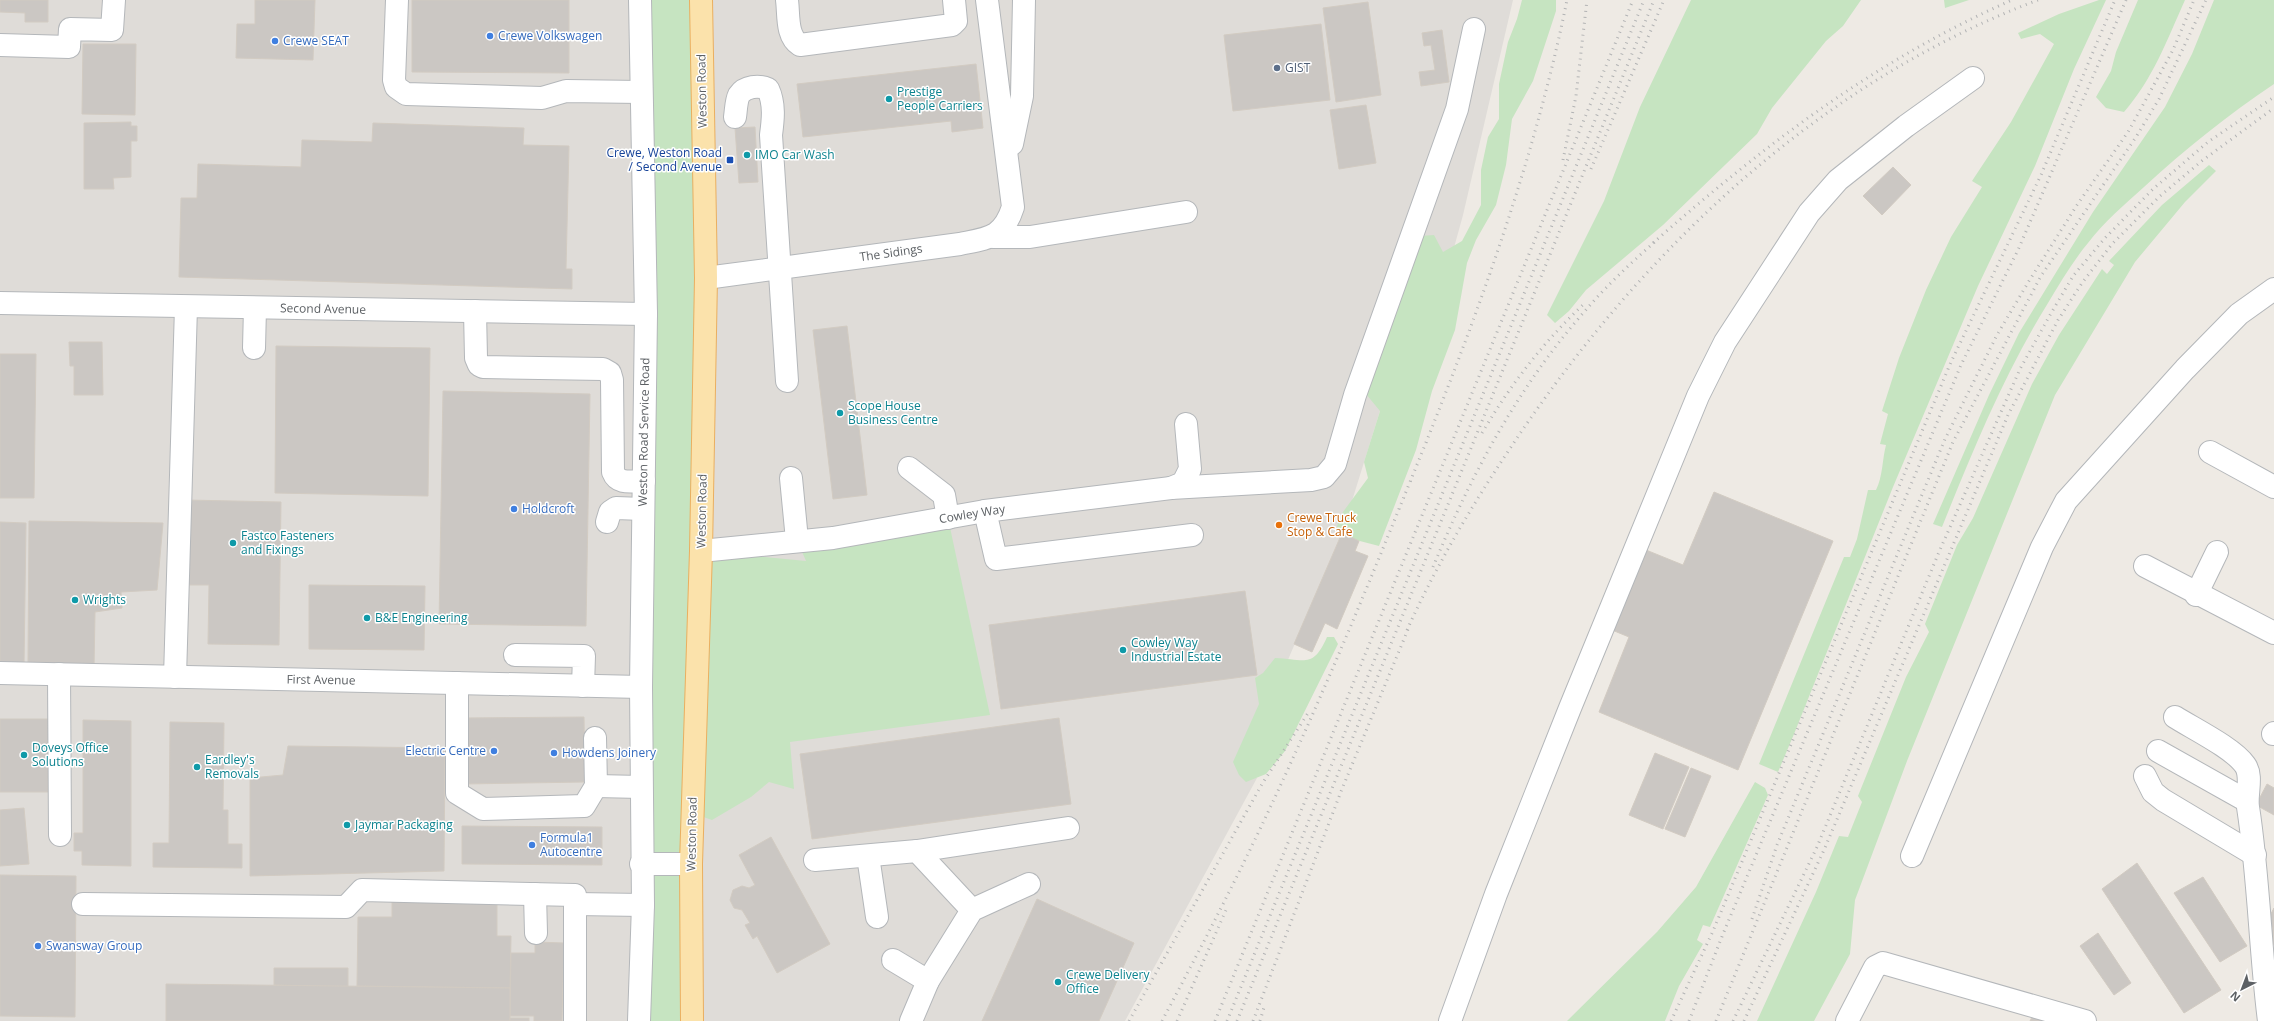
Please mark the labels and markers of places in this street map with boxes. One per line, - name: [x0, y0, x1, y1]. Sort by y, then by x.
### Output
- place label: Crewe Volkswagen: [498, 27, 602, 44]
- marker: Crewe Volkswagen: [485, 31, 495, 41]
- place label: Crewe SEAT: [283, 32, 349, 49]
- marker: Crewe SEAT: [270, 36, 280, 46]
- place label: GIST: [1285, 59, 1311, 76]
- marker: GIST: [1272, 63, 1282, 73]
- place label: Prestige People Carriers: [897, 83, 983, 114]
- marker: Prestige People Carriers: [884, 94, 894, 104]
- place label: Crewe, Weston Road / Second Avenue: [606, 144, 722, 175]
- place label: IMO Car Wash: [755, 146, 835, 163]
- marker: IMO Car Wash: [742, 150, 752, 160]
- marker: Crewe, Weston Road / Second Avenue: [725, 155, 735, 165]
- place label: Scope House Business Centre: [848, 397, 938, 428]
- marker: Scope House Business Centre: [835, 408, 845, 418]
- place label: Holdcroft: [522, 500, 575, 517]
- marker: Holdcroft: [509, 504, 519, 514]
- place label: Crewe Truck Stop & Cafe: [1287, 509, 1357, 540]
- marker: Crewe Truck Stop & Cafe: [1274, 520, 1284, 530]
- place label: Fastco Fasteners and Fixings: [241, 527, 335, 558]
- marker: Fastco Fasteners and Fixings: [228, 538, 238, 548]
- place label: Wrights: [83, 591, 126, 608]
- marker: Wrights: [70, 595, 80, 605]
- place label: B&E Engineering: [375, 609, 468, 626]
- marker: B&E Engineering: [362, 613, 372, 623]
- place label: Cowley Way Industrial Estate: [1131, 634, 1222, 665]
- marker: Cowley Way Industrial Estate: [1118, 645, 1128, 655]
- place label: Doveys Office Solutions: [32, 739, 109, 770]
- place label: Electric Centre: [405, 742, 486, 759]
- place label: Howdens Joinery: [562, 744, 657, 761]
- marker: Electric Centre: [489, 746, 499, 756]
- marker: Howdens Joinery: [549, 748, 559, 758]
- marker: Doveys Office Solutions: [19, 750, 29, 760]
- place label: Eardley's Removals: [205, 751, 259, 782]
- marker: Eardley's Removals: [192, 762, 202, 772]
- place label: Jaymar Packaging: [354, 816, 453, 833]
- marker: Jaymar Packaging: [342, 820, 352, 830]
- place label: Formula1 Autocentre: [540, 829, 602, 860]
- marker: Formula1 Autocentre: [527, 840, 537, 850]
- place label: Swansway Group: [46, 937, 142, 954]
- marker: Swansway Group: [33, 941, 43, 951]
- place label: Crewe Delivery Office: [1066, 966, 1150, 997]
- marker: Crewe Delivery Office: [1053, 977, 1063, 987]

